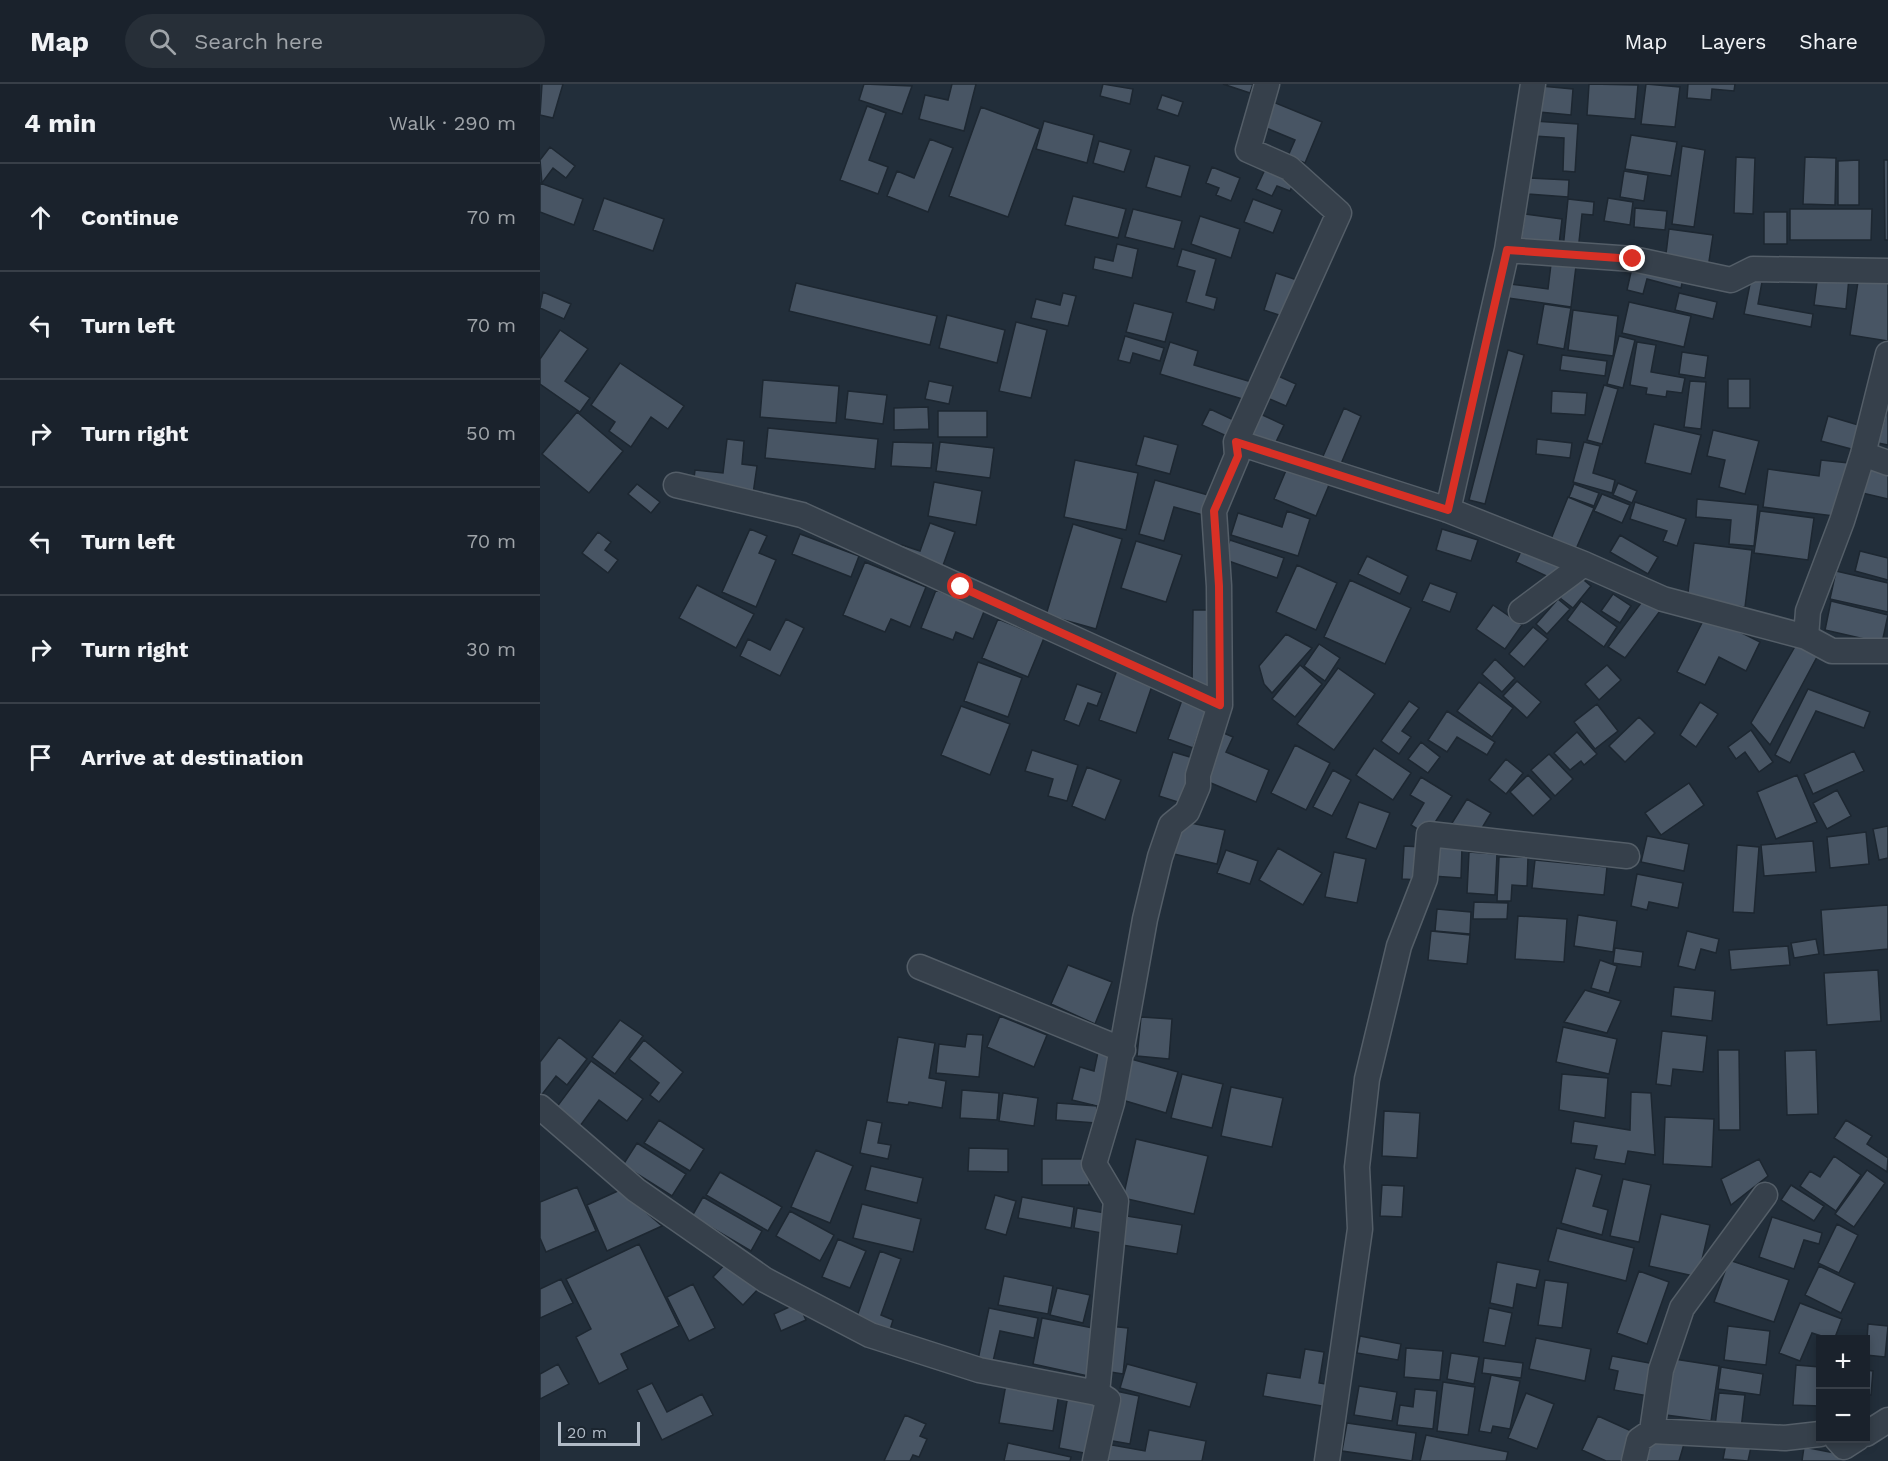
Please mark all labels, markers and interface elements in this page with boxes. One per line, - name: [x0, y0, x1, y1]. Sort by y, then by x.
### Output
- search box: [125, 14, 545, 68]
- text: Map: [30, 25, 89, 58]
- icon: search: [146, 25, 179, 58]
- text: Search here: [194, 29, 323, 54]
- text: Map: [1624, 29, 1667, 54]
- text: Layers: [1700, 29, 1766, 54]
- text: Share: [1799, 29, 1858, 54]
- text: 4 min: [24, 108, 96, 138]
- text: Walk · 290 m: [389, 111, 516, 135]
- icon: ahead: [24, 201, 57, 234]
- text: Continue: [81, 205, 179, 230]
- text: 70 m: [467, 205, 516, 229]
- route end: [1619, 245, 1645, 271]
- icon: left: [24, 309, 57, 342]
- text: Turn left: [81, 313, 175, 338]
- text: 70 m: [467, 313, 516, 337]
- icon: right: [24, 417, 57, 450]
- text: Turn right: [81, 421, 188, 446]
- text: 50 m: [466, 421, 516, 445]
- icon: left: [24, 525, 57, 558]
- text: Turn left: [81, 529, 175, 554]
- text: 70 m: [467, 529, 516, 553]
- route start: [947, 573, 973, 599]
- icon: right: [24, 633, 57, 666]
- text: Turn right: [81, 637, 188, 662]
- text: 30 m: [466, 637, 516, 661]
- icon: arrive: [24, 741, 57, 774]
- text: Arrive at destination: [81, 745, 304, 770]
- map controls: [1816, 1335, 1870, 1443]
- button: +: [1816, 1335, 1870, 1389]
- button: −: [1816, 1389, 1870, 1443]
- scale bar: [558, 1419, 640, 1446]
- text: 20 m: [567, 1423, 607, 1442]

